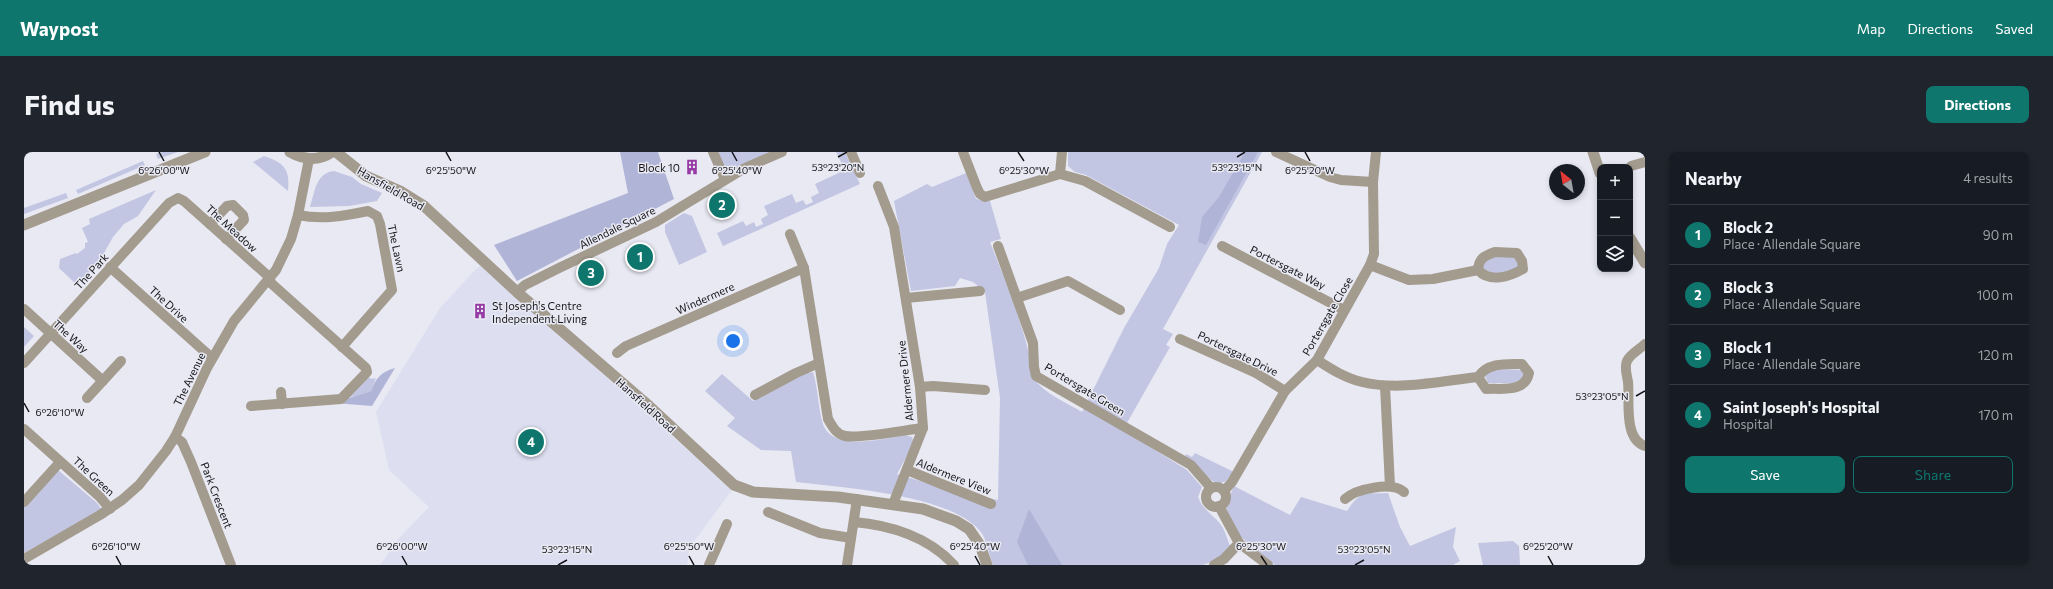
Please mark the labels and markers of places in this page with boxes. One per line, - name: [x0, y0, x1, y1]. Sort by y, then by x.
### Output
- building icon: Block 10: [683, 158, 701, 176]
- place label: Block 10: [638, 161, 680, 174]
- pin: 2: [709, 190, 735, 220]
- pin: 1: [627, 242, 653, 272]
- pin: 3: [578, 258, 604, 288]
- place label: St Joseph's Centre Independent Living: [492, 299, 587, 325]
- building icon: St Joseph's Centre Independent Living: [471, 302, 489, 320]
- pin: 4: [518, 427, 544, 457]

